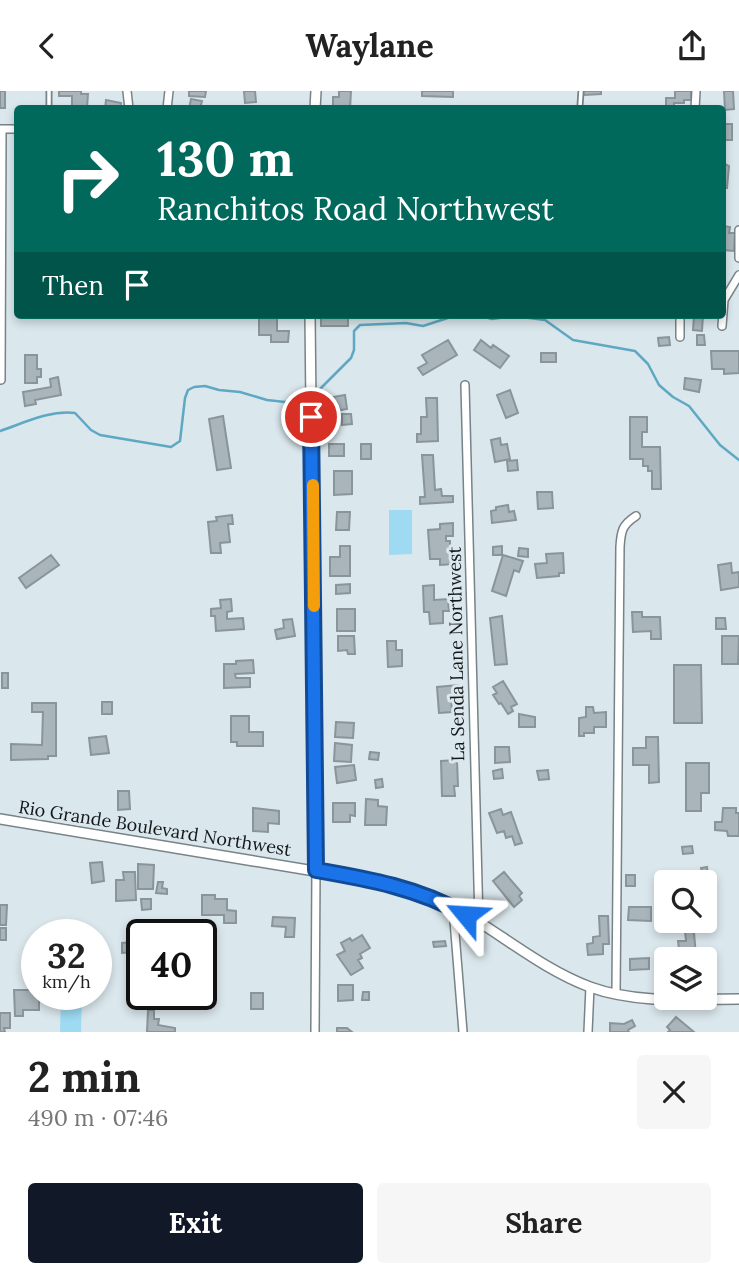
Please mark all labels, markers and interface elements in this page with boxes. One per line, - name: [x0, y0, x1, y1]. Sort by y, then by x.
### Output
- text: Waylane: [305, 25, 434, 66]
- icon: back: [28, 27, 66, 65]
- icon: share: [673, 27, 711, 65]
- text: 130 m: [157, 127, 293, 189]
- icon: right: [42, 133, 133, 224]
- text: Ranchitos Road Northwest: [157, 188, 554, 229]
- icon: arrive: [118, 266, 156, 304]
- text: Then: [42, 269, 104, 302]
- pin: [281, 387, 341, 447]
- icon: arrive: [292, 398, 330, 436]
- street label: La Senda Lane Northwest: [443, 546, 469, 762]
- street label: Rio Grande Boulevard Northwest: [17, 795, 293, 861]
- map controls: [654, 870, 717, 1010]
- button: search: [654, 870, 717, 933]
- position arrow: [429, 878, 503, 952]
- speed limit sign: 40: [126, 919, 217, 1010]
- text: 32: [47, 933, 86, 978]
- button: layers: [654, 947, 717, 1010]
- text: km/h: [42, 970, 91, 993]
- text: 2 min: [28, 1050, 141, 1104]
- button: close: [637, 1055, 711, 1129]
- text: 490 m · 07:46: [28, 1103, 168, 1132]
- button: Exit: [28, 1183, 363, 1263]
- button: Share: [377, 1183, 711, 1263]

